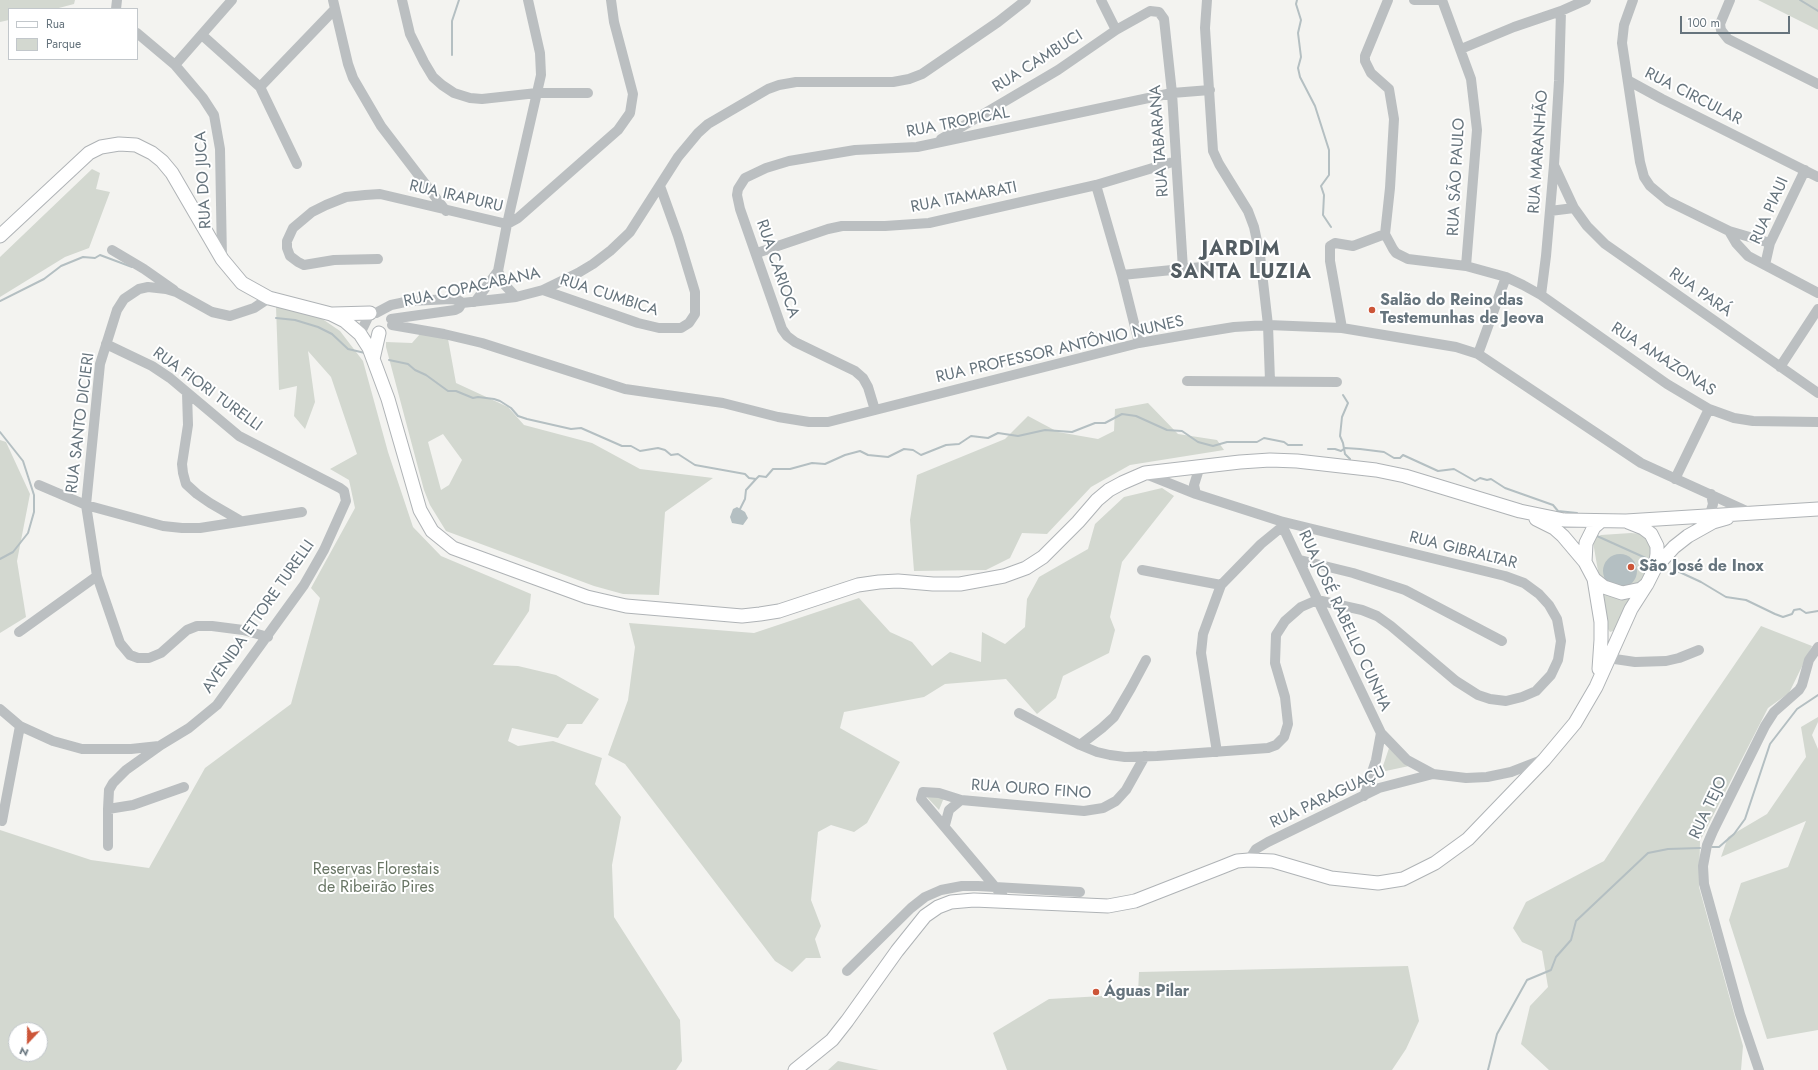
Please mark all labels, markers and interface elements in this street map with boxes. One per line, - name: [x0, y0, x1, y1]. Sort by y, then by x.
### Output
- legend: [8, 8, 138, 60]
- scale bar: [1682, 8, 1792, 34]
- text: 100 m: [1687, 14, 1720, 32]
- text: Rua: [46, 15, 65, 33]
- street label: RUA CAMBUCI: [989, 27, 1087, 97]
- text: Parque: [46, 35, 81, 53]
- street label: RUA CIRCULAR: [1641, 64, 1745, 130]
- street label: RUA TABARANA: [1147, 84, 1173, 198]
- street label: RUA MARANHÃO: [1525, 90, 1553, 214]
- street label: RUA TROPICAL: [905, 104, 1011, 142]
- street label: RUA SÃO PAULO: [1444, 117, 1470, 237]
- street label: RUA DO JUCA: [192, 131, 216, 229]
- street label: RUA PIAUI: [1747, 174, 1793, 248]
- street label: RUA IRAPURU: [407, 177, 505, 217]
- street label: RUA ITAMARATI: [909, 178, 1019, 218]
- street label: RUA CARIOCA: [751, 217, 803, 321]
- district label: JARDIM SANTA LUZIA: [1170, 238, 1312, 285]
- street label: RUA COPACABANA: [402, 264, 542, 312]
- street label: RUA PARÁ: [1665, 264, 1735, 322]
- street label: RUA CUMBICA: [557, 271, 661, 321]
- place label: Salão do Reino das Testemunhas de Jeova: [1380, 291, 1544, 329]
- marker: Salão do Reino das Testemunhas de Jeova: [1367, 305, 1377, 315]
- street label: RUA PROFESSOR ANTÔNIO NUNES: [934, 312, 1186, 388]
- street label: RUA AMAZONAS: [1607, 319, 1719, 401]
- street label: RUA FIORI TURELLI: [149, 344, 265, 436]
- street label: RUA SANTO DICIERI: [63, 352, 99, 494]
- street label: RUA JOSÉ RABELLO CUNHA: [1294, 528, 1394, 714]
- street label: RUA GIBRALTAR: [1407, 528, 1519, 574]
- street label: AVENIDA ETTORE TURELLI: [199, 537, 319, 697]
- place label: São José de Inox: [1639, 557, 1764, 577]
- marker: São José de Inox: [1626, 562, 1636, 572]
- street label: RUA PARAGUAÇU: [1267, 763, 1389, 833]
- street label: RUA TEJO: [1686, 774, 1732, 842]
- street label: RUA OURO FINO: [970, 776, 1092, 804]
- park label: Reservas Florestais de Ribeirão Pires: [313, 860, 439, 898]
- place label: Águas Pilar: [1104, 982, 1189, 1002]
- marker: Águas Pilar: [1091, 987, 1101, 997]
- north arrow: [8, 1022, 48, 1062]
- text: N: [17, 1043, 31, 1061]

